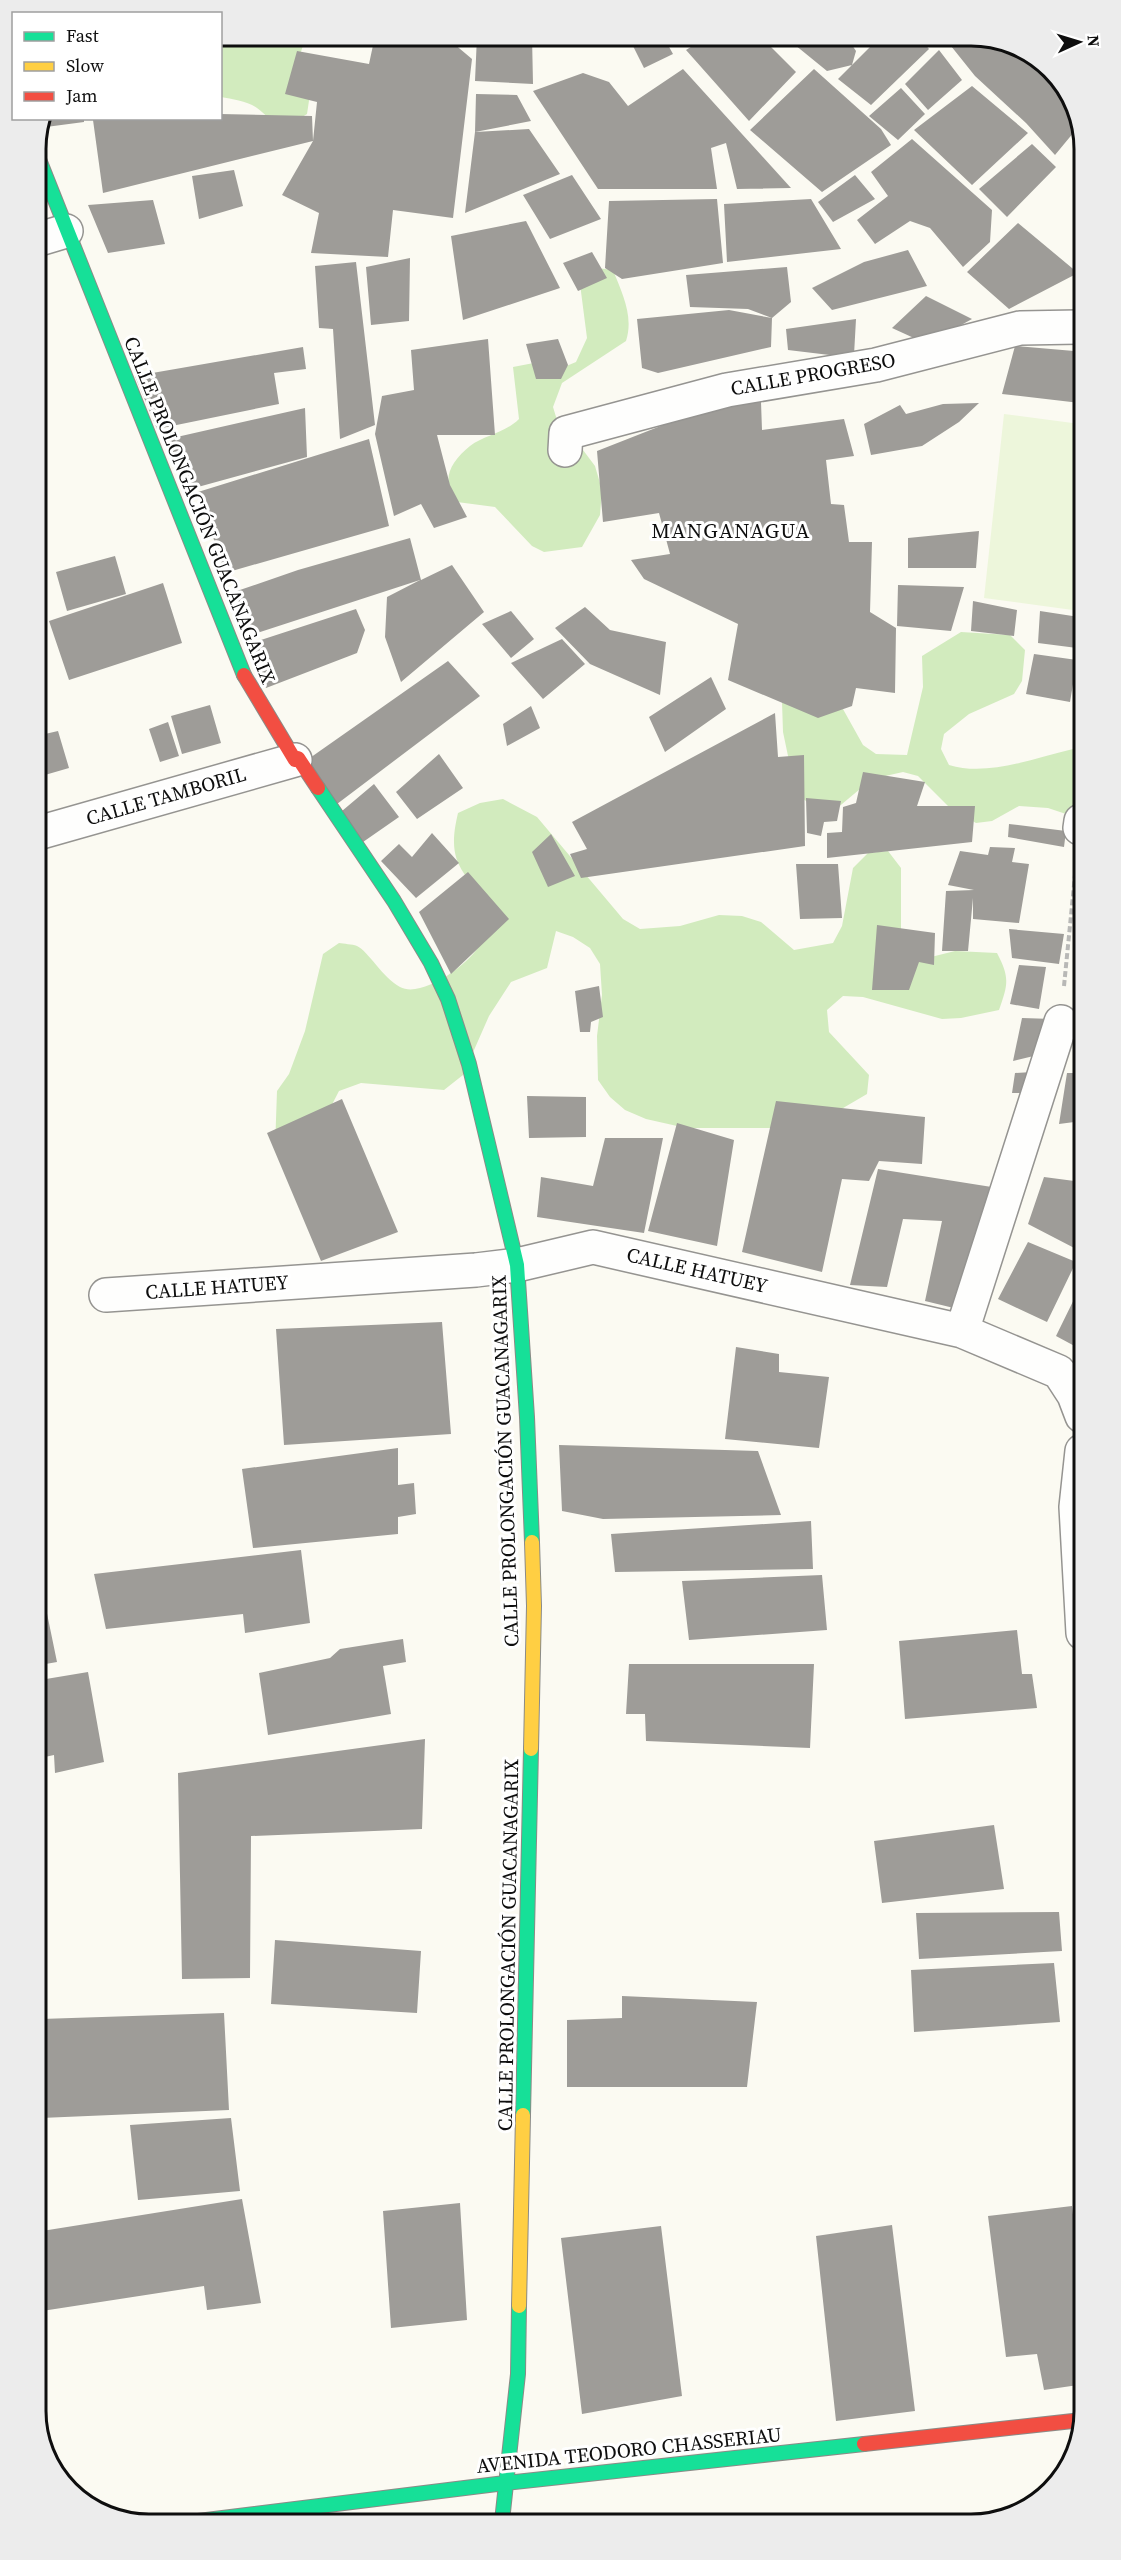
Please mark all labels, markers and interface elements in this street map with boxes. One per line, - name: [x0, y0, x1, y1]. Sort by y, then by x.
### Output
- legend: [12, 12, 222, 120]
- north arrow: [1049, 12, 1109, 72]
- text: Fast: [66, 23, 99, 48]
- text: N: [1083, 34, 1105, 48]
- text: Slow: [66, 53, 104, 78]
- text: Jam: [65, 83, 98, 108]
- street label: CALLE PROLONGACIÓN GUACANAGARIX: [117, 332, 283, 688]
- street label: CALLE PROGRESO: [728, 346, 898, 402]
- district label: MANGANAGUA: [651, 516, 811, 545]
- street label: CALLE TAMBORIL: [83, 760, 249, 832]
- street label: CALLE HATUEY: [624, 1240, 771, 1300]
- street label: CALLE HATUEY: [144, 1268, 290, 1306]
- street label: CALLE PROLONGACIÓN GUACANAGARIX: [485, 1274, 525, 1648]
- street label: CALLE PROLONGACIÓN GUACANAGARIX: [491, 1759, 525, 2131]
- street label: AVENIDA TEODORO CHASSERIAU: [475, 2420, 783, 2480]

